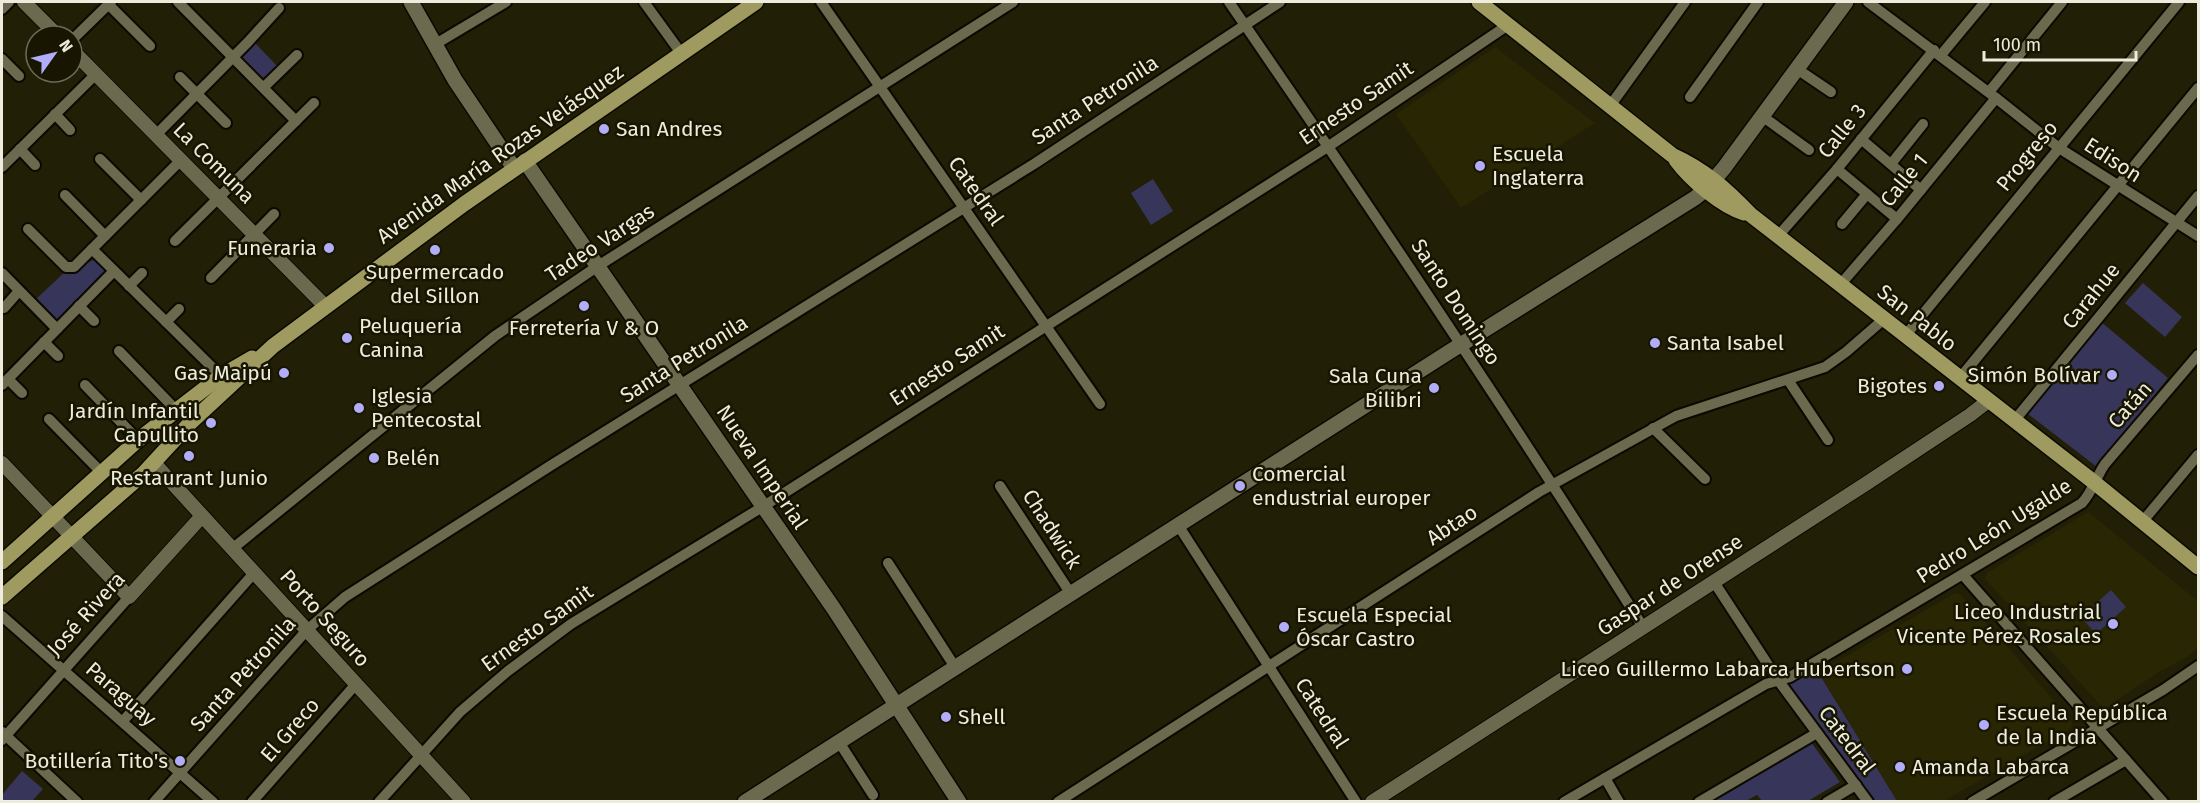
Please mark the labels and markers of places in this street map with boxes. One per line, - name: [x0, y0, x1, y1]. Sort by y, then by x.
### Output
- place label: San Andres: [616, 116, 723, 142]
- marker: San Andres: [597, 122, 611, 136]
- place label: Escuela Inglaterra: [1492, 141, 1585, 191]
- marker: Escuela Inglaterra: [1473, 159, 1487, 173]
- place label: Funeraria: [227, 235, 317, 261]
- marker: Funeraria: [322, 241, 336, 255]
- marker: Supermercado del Sillon: [428, 243, 442, 257]
- place label: Supermercado del Sillon: [366, 259, 504, 309]
- marker: Ferretería V & O: [577, 299, 591, 313]
- place label: Peluquería Canina: [359, 313, 462, 363]
- place label: Ferretería V & O: [509, 315, 659, 341]
- place label: Santa Isabel: [1667, 330, 1784, 356]
- marker: Peluquería Canina: [340, 331, 354, 345]
- marker: Santa Isabel: [1648, 336, 1662, 350]
- place label: Gas Maipú: [174, 360, 272, 386]
- place label: Simón Bolívar: [1968, 362, 2100, 388]
- place label: Sala Cuna Bilibri: [1329, 363, 1422, 413]
- marker: Gas Maipú: [277, 366, 291, 380]
- marker: Simón Bolívar: [2105, 368, 2119, 382]
- place label: Bigotes: [1857, 373, 1927, 399]
- marker: Bigotes: [1932, 379, 1946, 393]
- marker: Sala Cuna Bilibri: [1427, 381, 1441, 395]
- place label: Iglesia Pentecostal: [371, 383, 482, 433]
- place label: Jardín Infantil Capullito: [69, 398, 199, 448]
- marker: Iglesia Pentecostal: [352, 401, 366, 415]
- marker: Jardín Infantil Capullito: [204, 416, 218, 430]
- place label: Belén: [386, 445, 440, 471]
- marker: Restaurant Junio: [182, 449, 196, 463]
- marker: Belén: [367, 451, 381, 465]
- place label: Comercial endustrial europer: [1252, 461, 1430, 511]
- place label: Restaurant Junio: [110, 465, 268, 491]
- marker: Comercial endustrial europer: [1233, 479, 1247, 493]
- place label: Liceo Industrial Vicente Pérez Rosales: [1896, 599, 2101, 649]
- place label: Escuela Especial Óscar Castro: [1296, 602, 1452, 652]
- marker: Liceo Industrial Vicente Pérez Rosales: [2106, 617, 2120, 631]
- marker: Escuela Especial Óscar Castro: [1277, 620, 1291, 634]
- place label: Liceo Guillermo Labarca Hubertson: [1561, 656, 1895, 682]
- marker: Liceo Guillermo Labarca Hubertson: [1900, 662, 1914, 676]
- place label: Escuela República de la India: [1996, 700, 2168, 750]
- place label: Shell: [958, 704, 1006, 730]
- marker: Shell: [939, 710, 953, 724]
- marker: Escuela República de la India: [1977, 718, 1991, 732]
- place label: Botillería Tito's: [25, 748, 168, 774]
- marker: Botillería Tito's: [173, 754, 187, 768]
- place label: Amanda Labarca: [1912, 754, 2069, 780]
- marker: Amanda Labarca: [1893, 760, 1907, 774]

